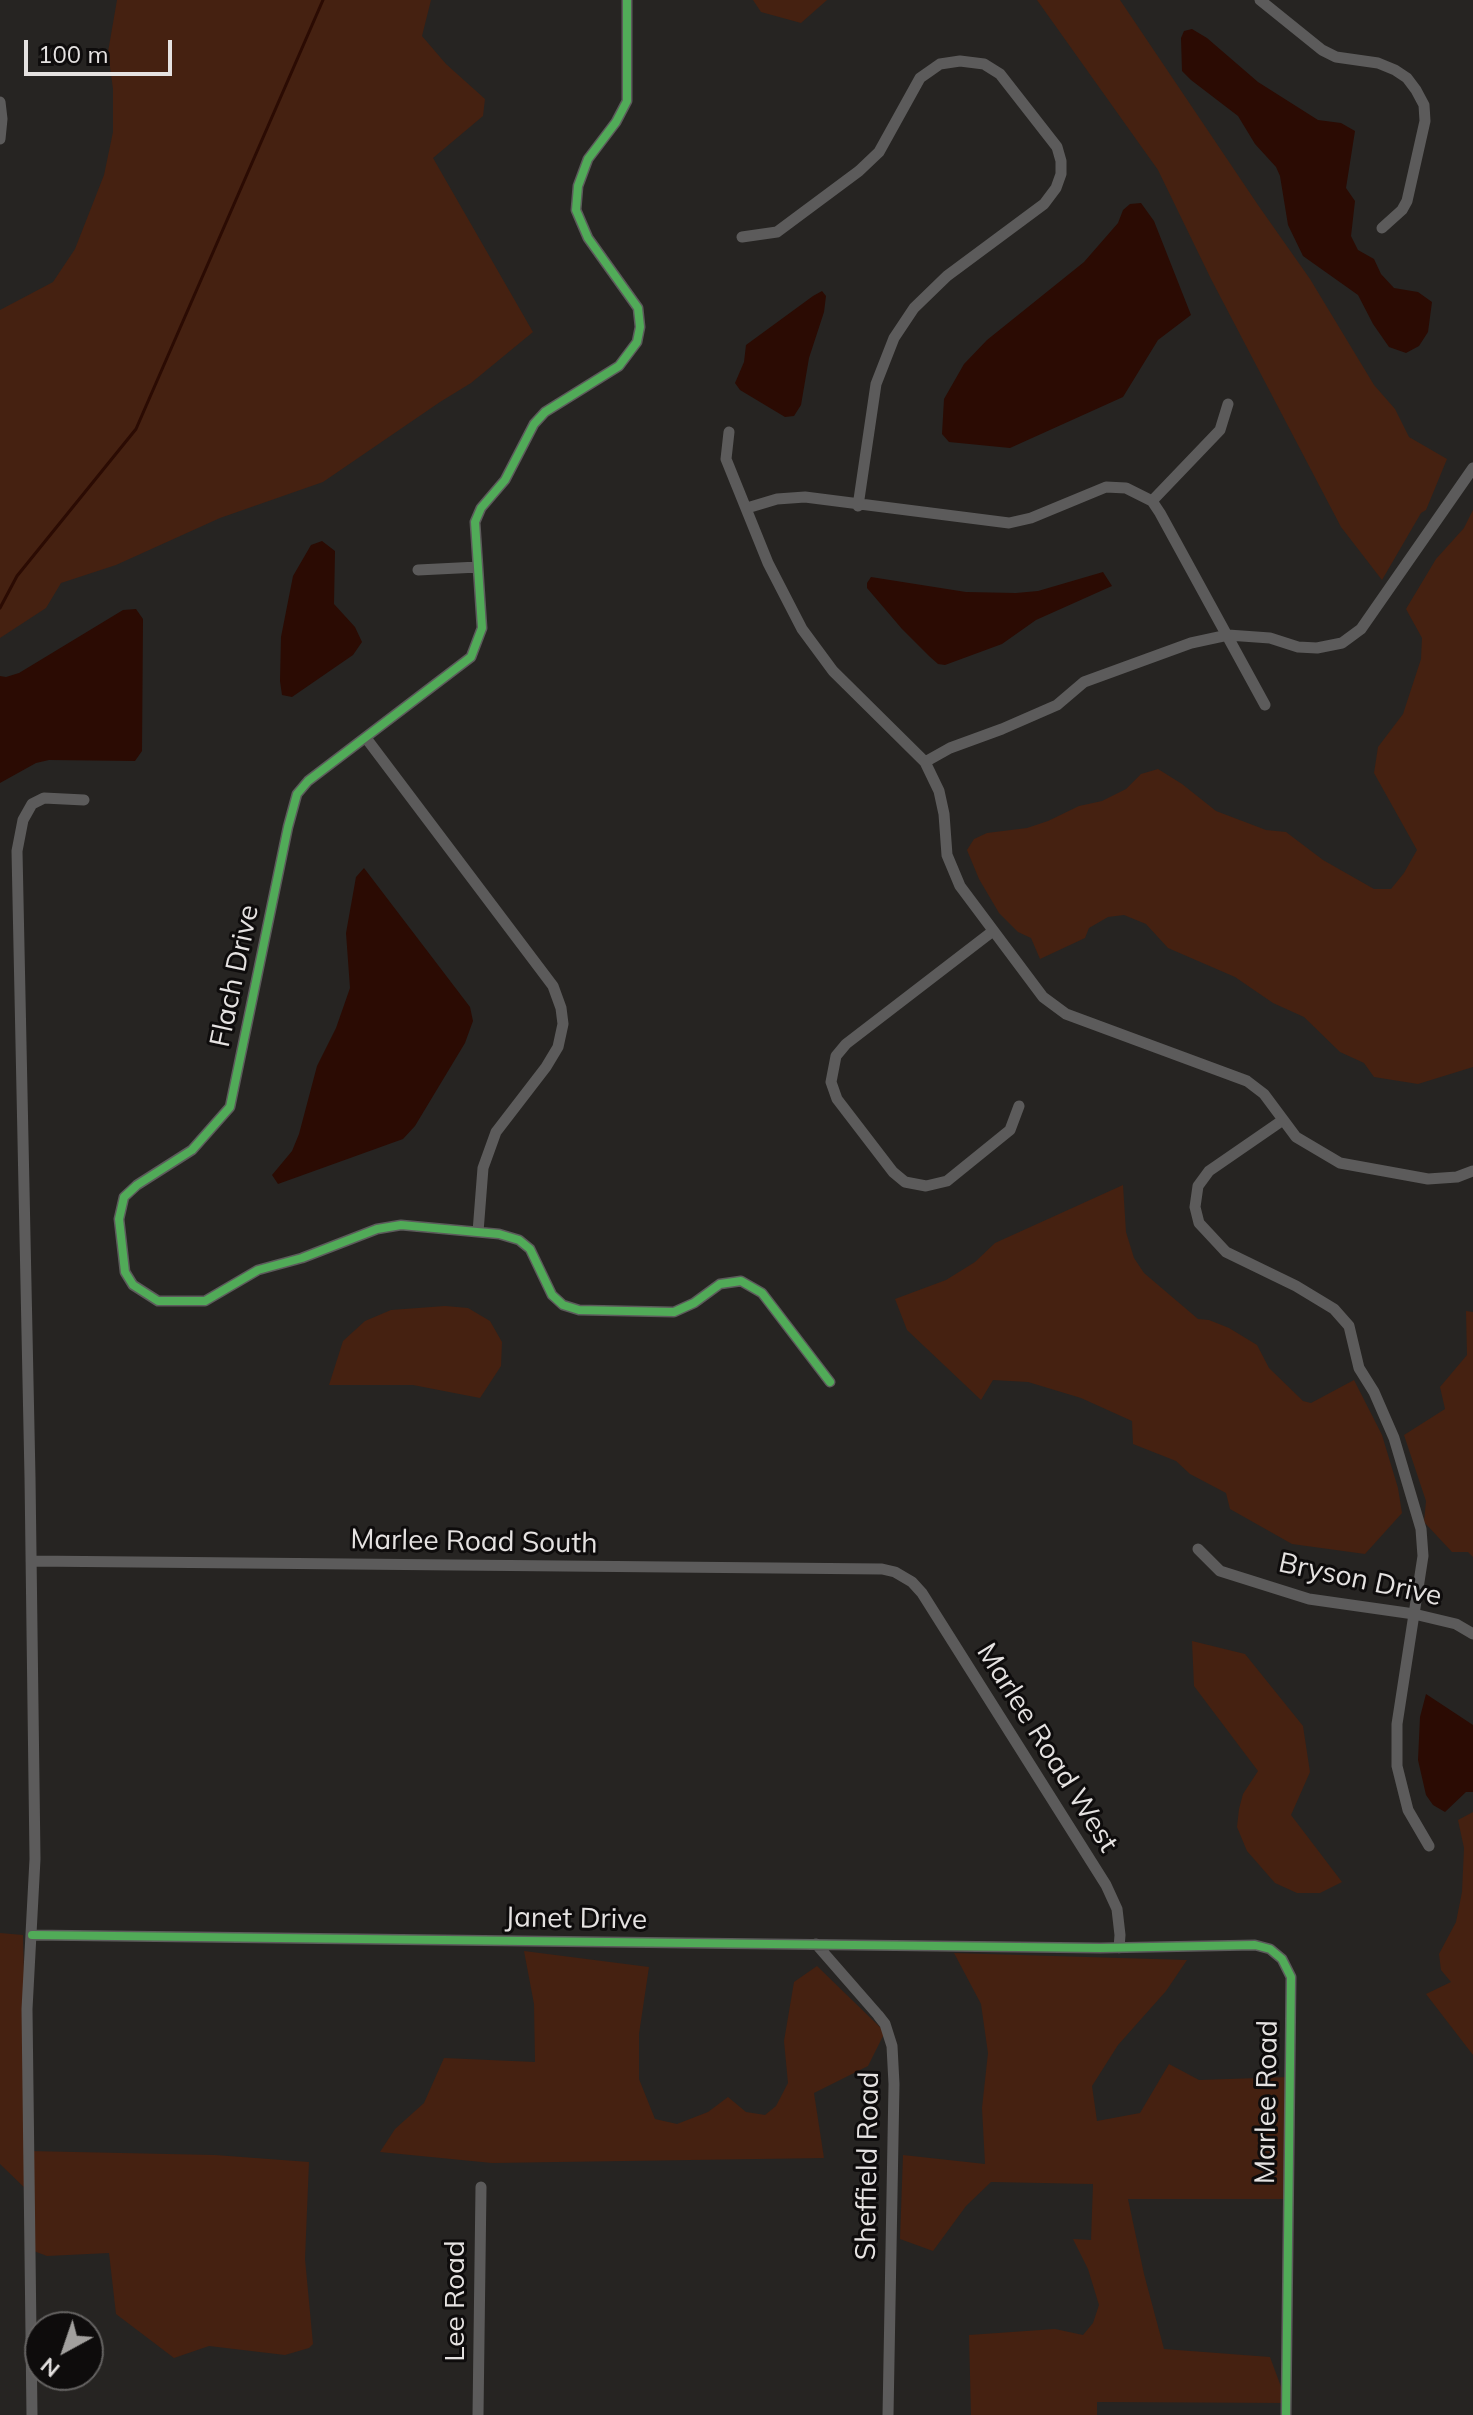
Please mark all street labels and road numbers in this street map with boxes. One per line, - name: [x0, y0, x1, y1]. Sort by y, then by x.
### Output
- street label: Flach Drive: [204, 902, 266, 1050]
- street label: Marlee Road South: [350, 1523, 598, 1561]
- street label: Bryson Drive: [1275, 1546, 1445, 1614]
- street label: Marlee Road West: [969, 1637, 1125, 1859]
- street label: Janet Drive: [505, 1901, 647, 1937]
- street label: Marlee Road: [1249, 2020, 1285, 2184]
- street label: Sheffield Road: [850, 2071, 886, 2261]
- street label: Lee Road: [439, 2240, 473, 2362]

